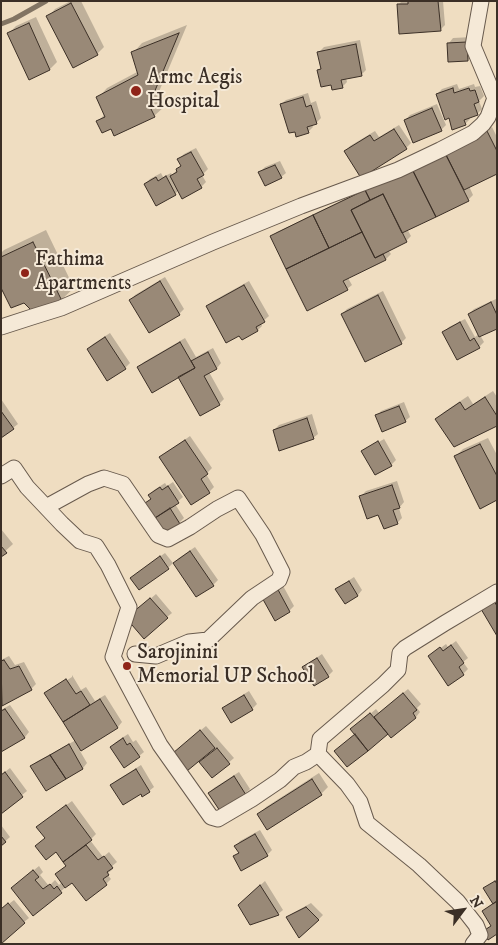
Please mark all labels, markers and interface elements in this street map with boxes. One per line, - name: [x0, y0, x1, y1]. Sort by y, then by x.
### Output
- place label: Armc Aegis Hospital: [147, 66, 242, 116]
- marker: Armc Aegis Hospital: [129, 84, 143, 98]
- place label: Fathima Apartments: [35, 248, 131, 298]
- marker: Fathima Apartments: [19, 267, 31, 279]
- place label: Sarojinini Memorial UP School: [137, 641, 314, 691]
- marker: Sarojinini Memorial UP School: [121, 660, 133, 672]
- north arrow: [438, 885, 488, 935]
- text: N: [465, 893, 487, 912]

